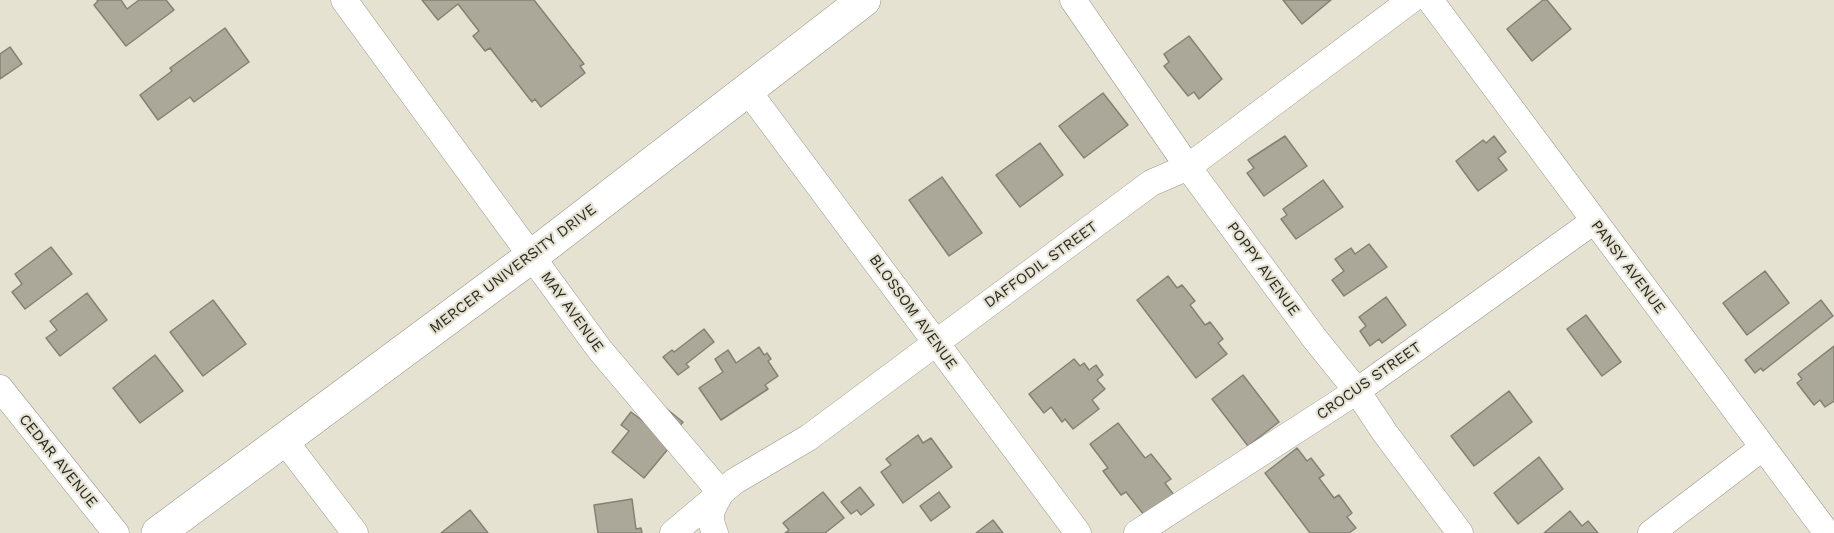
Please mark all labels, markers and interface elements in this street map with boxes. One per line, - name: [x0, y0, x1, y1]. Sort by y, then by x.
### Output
- street label: MERCER UNIVERSITY DRIVE: [426, 200, 600, 338]
- street label: PANSY AVENUE: [1587, 217, 1669, 317]
- street label: DAFFODIL STREET: [981, 218, 1101, 312]
- street label: POPPY AVENUE: [1223, 219, 1303, 319]
- street label: BLOSSOM AVENUE: [865, 251, 961, 373]
- street label: MAY AVENUE: [537, 268, 607, 356]
- street label: CROCUS STREET: [1313, 338, 1425, 424]
- street label: CEDAR AVENUE: [15, 411, 101, 511]

